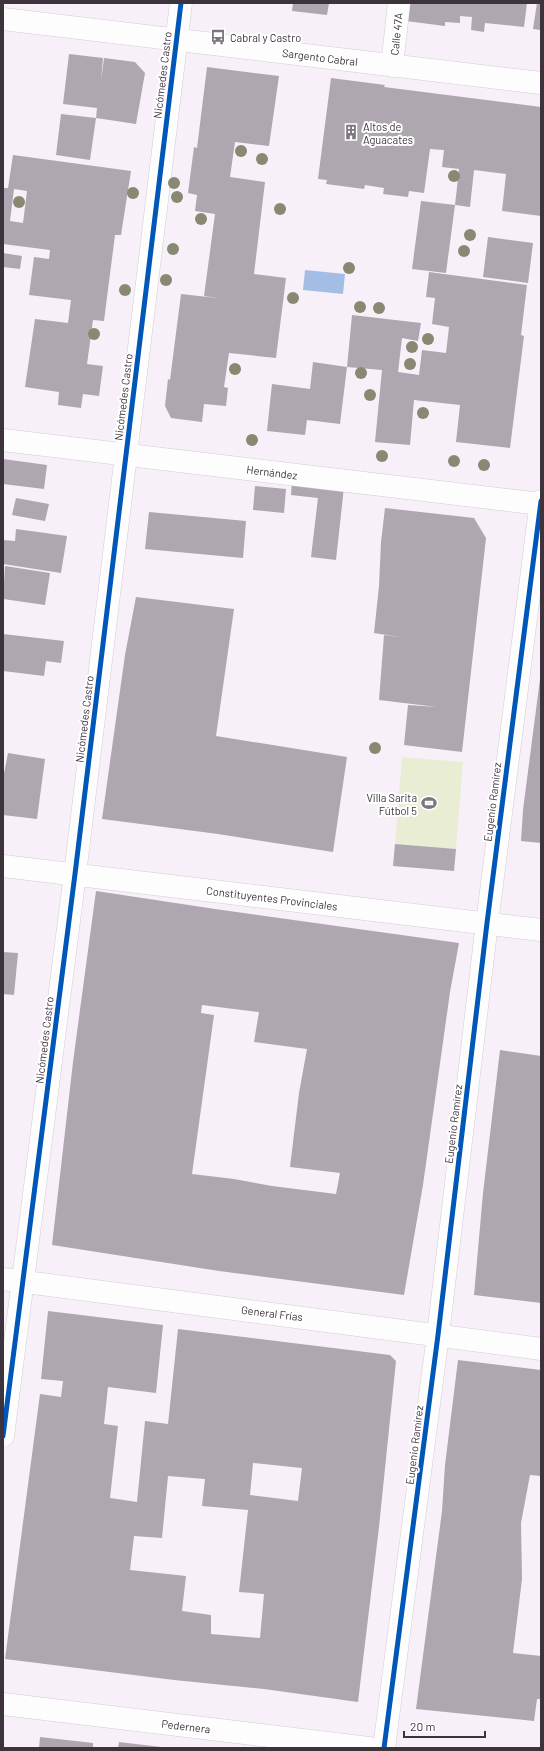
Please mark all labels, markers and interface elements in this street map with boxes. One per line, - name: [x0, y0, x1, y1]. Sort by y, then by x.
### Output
- street label: Calle 47A: [387, 12, 405, 56]
- bus stop icon: Cabral y Castro: [209, 28, 227, 46]
- street label: Nicómedes Castro: [150, 31, 174, 119]
- place label: Cabral y Castro: [230, 31, 301, 44]
- street label: Sargento Cabral: [282, 46, 358, 68]
- place label: Altos de Aguacates: [363, 120, 413, 146]
- building icon: Altos de Aguacates: [342, 123, 360, 141]
- street label: Nicómedes Castro: [111, 353, 135, 441]
- street label: Hernández: [246, 462, 298, 482]
- street label: Nicómedes Castro: [72, 675, 96, 763]
- street label: Eugenio Ramírez: [481, 762, 503, 842]
- place label: Villa Sarita Fútbol 5: [366, 791, 417, 817]
- sports icon: Villa Sarita Fútbol 5: [420, 794, 438, 812]
- street label: Constituyentes Provinciales: [206, 883, 338, 913]
- street label: Nicómedes Castro: [32, 996, 56, 1084]
- street label: Eugenio Ramírez: [442, 1084, 464, 1164]
- street label: General Frías: [240, 1303, 304, 1323]
- street label: Eugenio Ramírez: [403, 1405, 425, 1485]
- scale bar: [404, 1713, 485, 1739]
- street label: Pedernera: [161, 1717, 211, 1735]
- text: 20 m: [410, 1719, 436, 1733]

